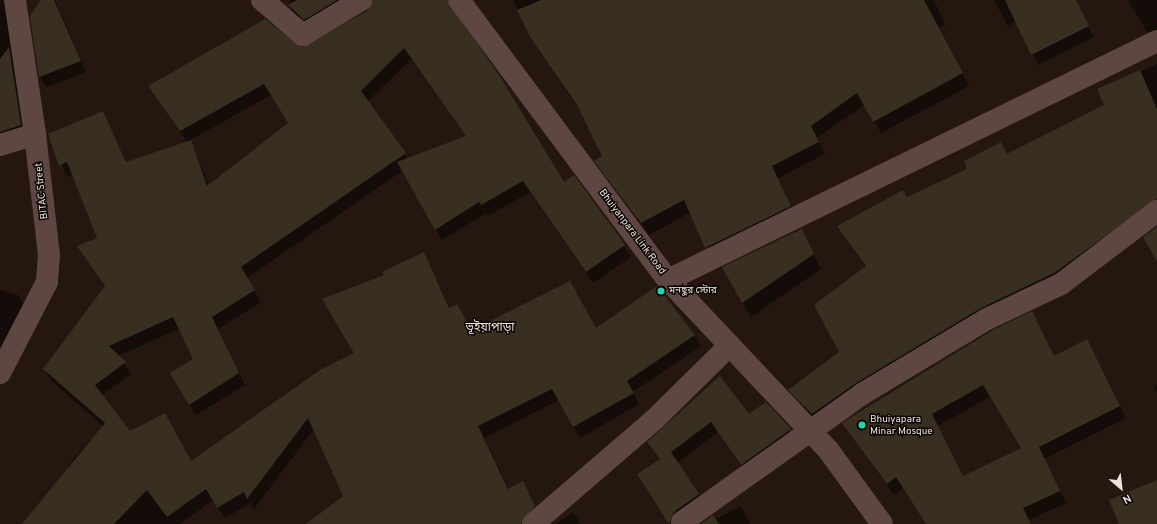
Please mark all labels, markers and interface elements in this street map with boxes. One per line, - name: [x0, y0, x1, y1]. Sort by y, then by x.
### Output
- street label: BITAC Street: [33, 162, 51, 220]
- street label: Bhuiyanpara Link Road: [596, 187, 668, 277]
- place label: মনছুর স্টোর: [669, 285, 717, 297]
- marker: মনছুর স্টোর: [656, 286, 666, 296]
- district label: ভূইয়াপাড়া: [465, 322, 515, 336]
- place label: Bhuiyapara Minar Mosque: [870, 413, 933, 436]
- marker: Bhuiyapara Minar Mosque: [857, 420, 867, 430]
- north arrow: [1101, 468, 1141, 508]
- text: N: [1120, 491, 1133, 507]

